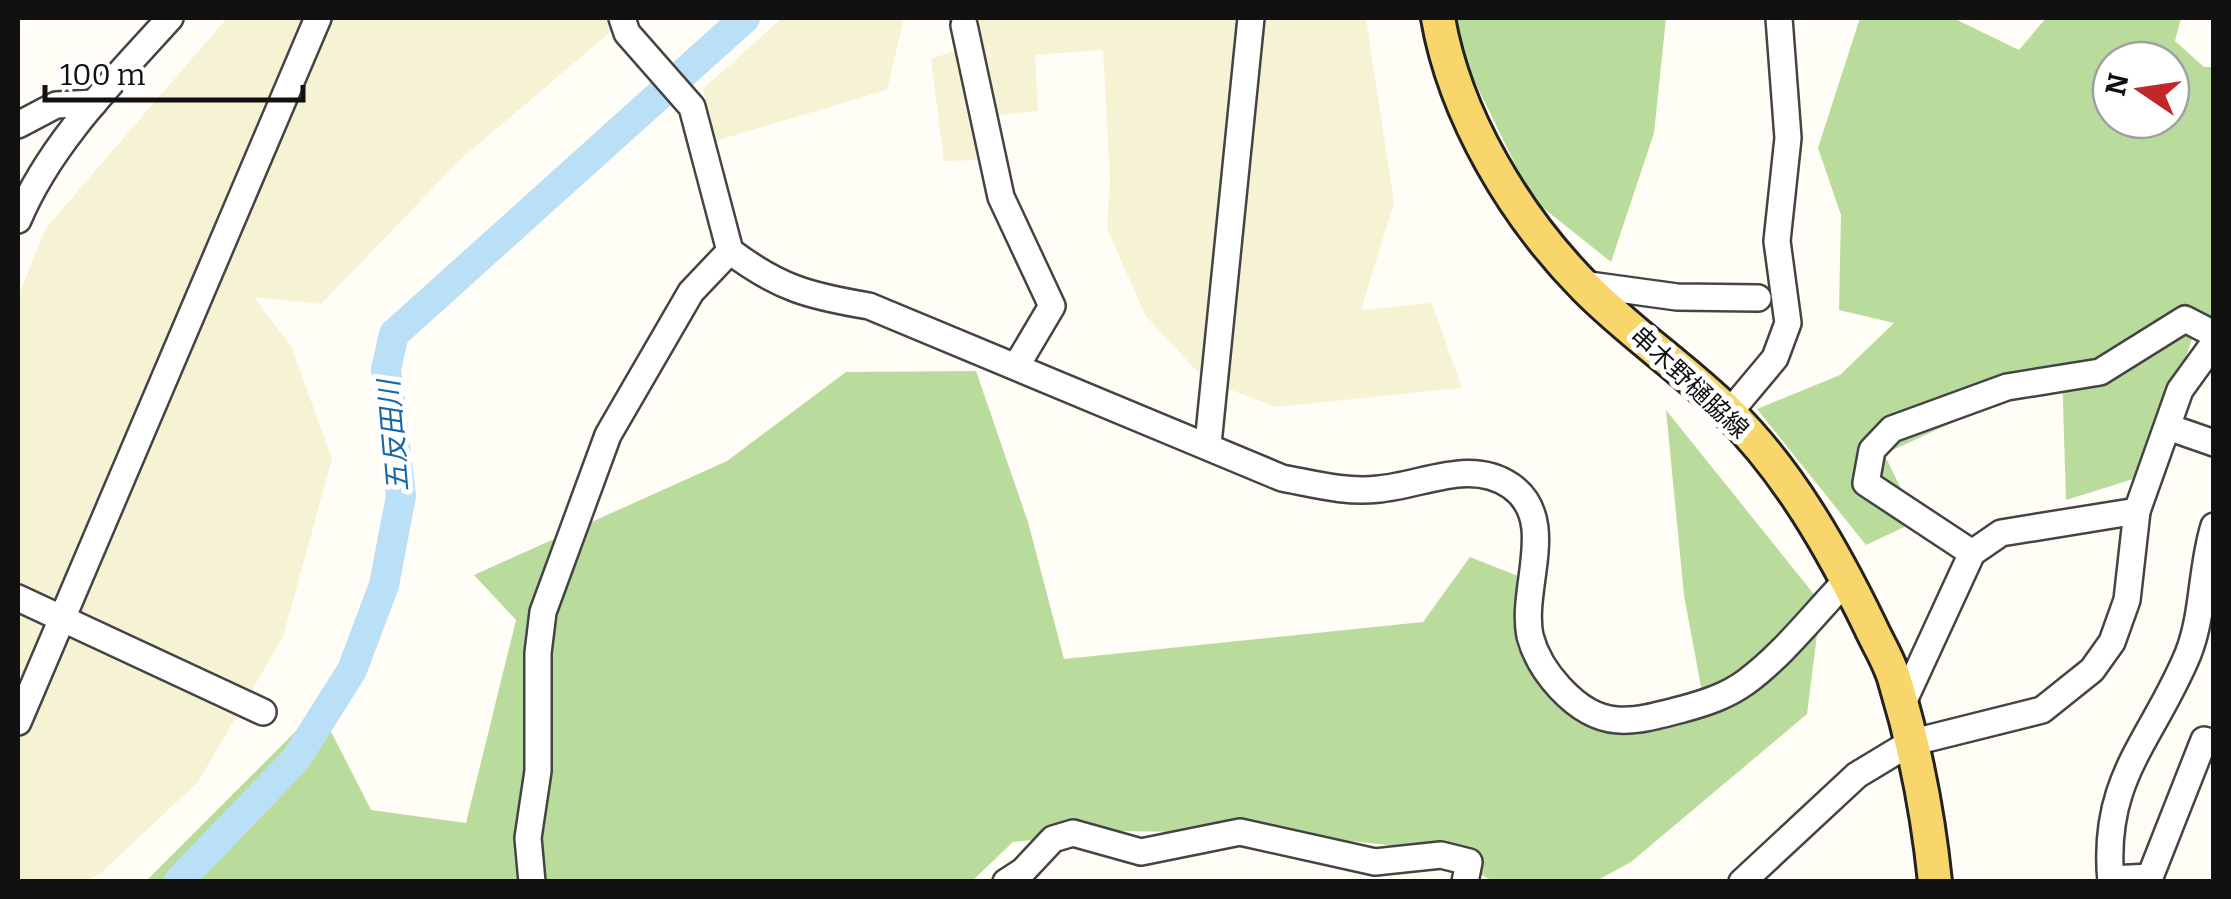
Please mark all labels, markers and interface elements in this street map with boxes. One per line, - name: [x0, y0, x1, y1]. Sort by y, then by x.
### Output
- scale bar: [45, 40, 302, 102]
- north arrow: [2091, 40, 2191, 140]
- text: 100 m: [60, 57, 146, 93]
- text: N: [2099, 70, 2136, 99]
- street label: 串木野樋脇線: [1624, 321, 1754, 445]
- water label: 五反田川: [372, 376, 415, 493]

